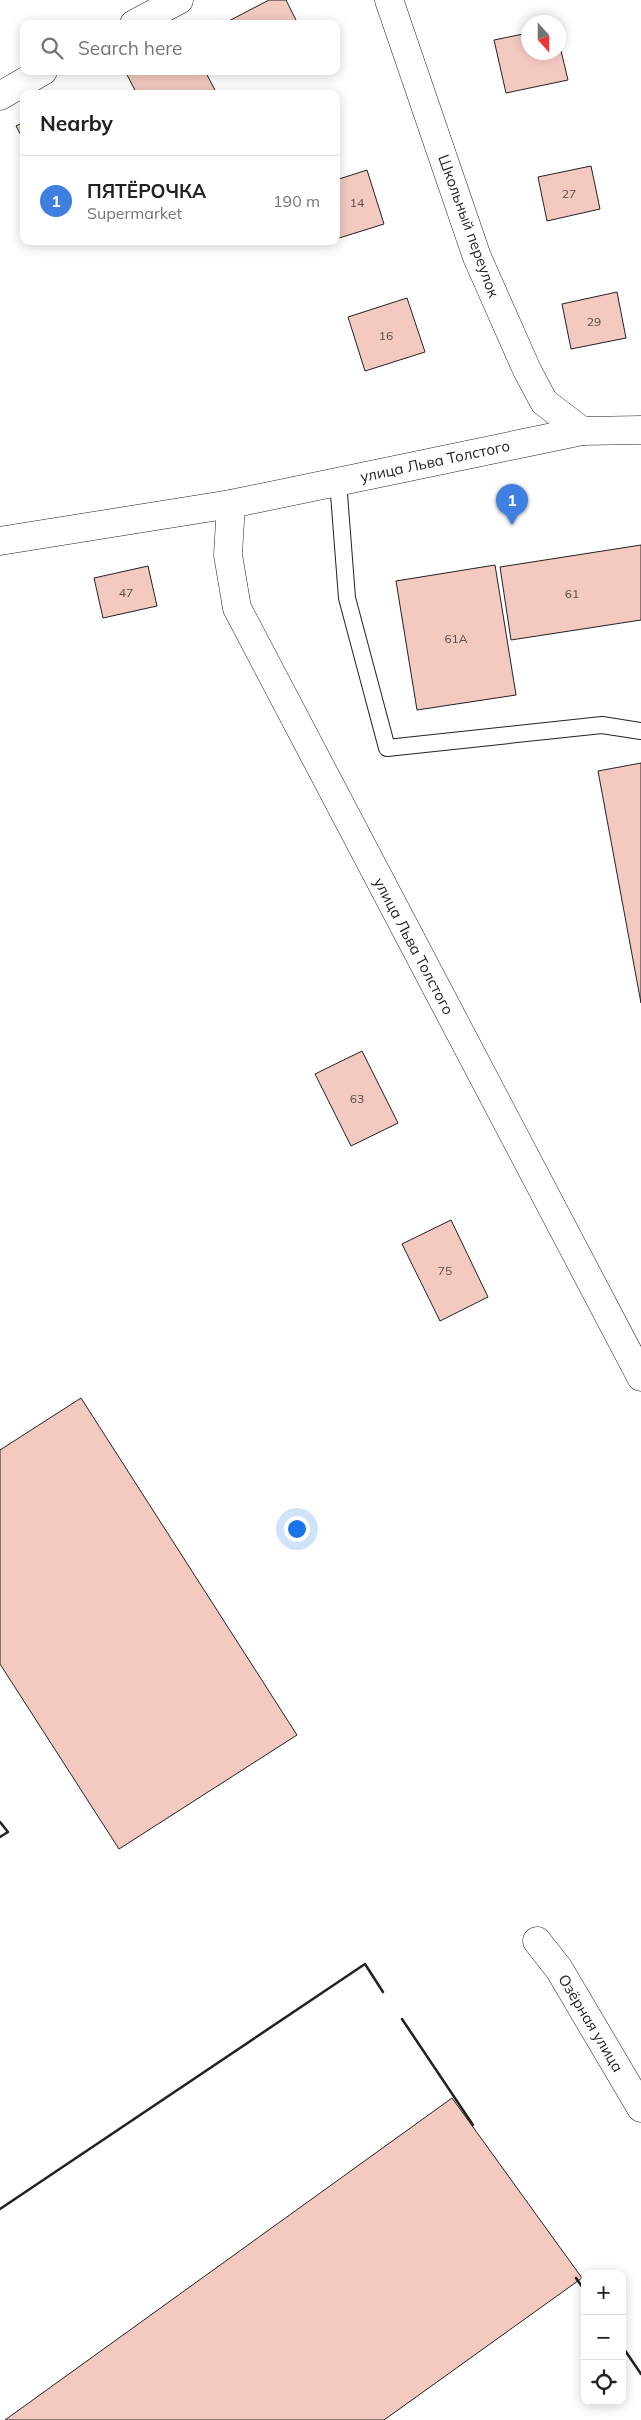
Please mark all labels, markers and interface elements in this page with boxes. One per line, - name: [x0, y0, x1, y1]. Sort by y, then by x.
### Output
- north arrow: [521, 15, 566, 60]
- search box: [20, 20, 340, 75]
- icon: search: [38, 34, 66, 62]
- text: Search here: [78, 36, 182, 60]
- text: Nearby: [40, 110, 113, 136]
- street label: Школьный переулок: [434, 152, 504, 301]
- text: ПЯТЁРОЧКА: [87, 179, 206, 203]
- house number: 27: [562, 186, 576, 201]
- text: 1: [51, 191, 61, 211]
- text: 190 m: [273, 191, 320, 211]
- house number: 14: [350, 195, 364, 210]
- text: Supermarket: [87, 203, 182, 223]
- house number: 29: [587, 314, 601, 329]
- house number: 16: [379, 328, 393, 343]
- street label: улица Льва Толстого: [358, 436, 512, 486]
- pin: 1: [496, 484, 528, 525]
- house number: 47: [119, 585, 133, 600]
- house number: 61: [565, 586, 579, 601]
- house number: 61А: [444, 631, 468, 646]
- street label: улица Льва Толстого: [370, 874, 458, 1018]
- house number: 63: [350, 1091, 364, 1106]
- house number: 75: [438, 1263, 452, 1278]
- your location: [284, 1516, 310, 1542]
- street label: Озёрная улица: [554, 1971, 628, 2075]
- map controls: [581, 2270, 626, 2405]
- button: +: [581, 2270, 626, 2315]
- button: −: [581, 2315, 626, 2360]
- button: locate: [581, 2360, 626, 2405]

